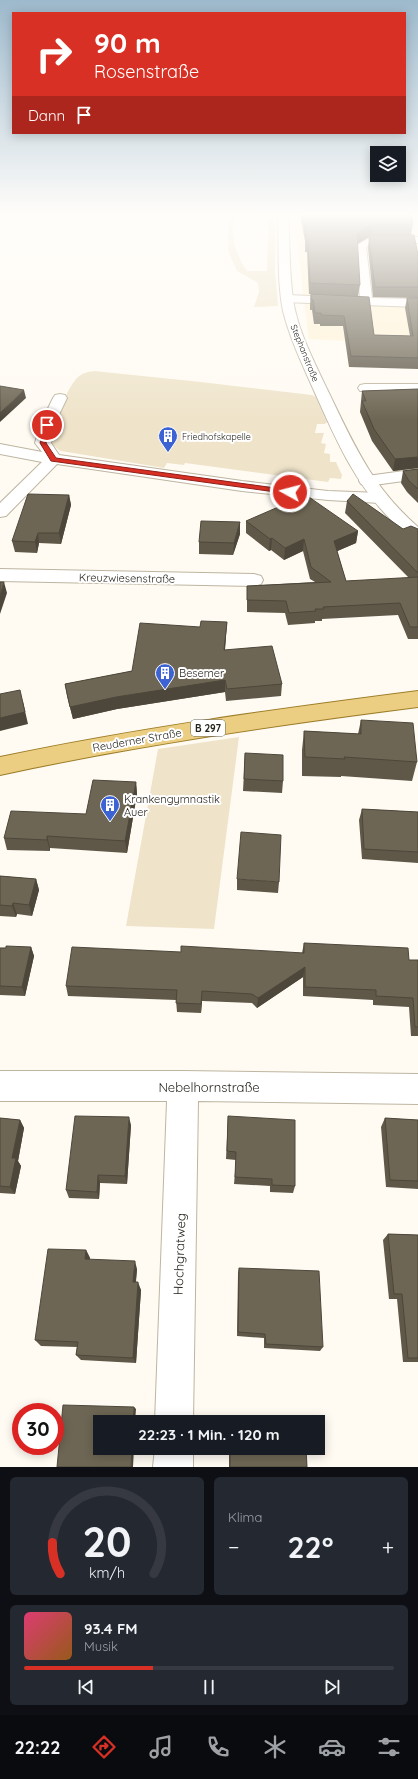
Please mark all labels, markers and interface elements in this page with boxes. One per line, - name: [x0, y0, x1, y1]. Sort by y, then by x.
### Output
- text: 90 m: [94, 25, 161, 60]
- icon: right: [28, 28, 80, 80]
- text: Rosenstraße: [94, 60, 199, 83]
- icon: arrive: [73, 104, 95, 126]
- text: Dann: [28, 106, 65, 125]
- map controls: [370, 146, 406, 182]
- button: layers: [370, 146, 406, 182]
- street label: Stephanstraße: [288, 323, 322, 383]
- pin: [30, 408, 64, 442]
- icon: arrive: [36, 414, 58, 436]
- building icon: Friedhofskapelle: [157, 425, 179, 453]
- place label: Friedhofskapelle: [182, 431, 251, 442]
- position arrow: [269, 471, 311, 513]
- street label: Kreuzwiesenstraße: [79, 570, 175, 586]
- building icon: Besemer: [154, 662, 176, 690]
- place label: Besemer: [179, 666, 225, 680]
- road number: B 297: [191, 720, 225, 736]
- street label: Reuderner Straße: [91, 725, 183, 755]
- place label: Krankengymnastik Auer: [124, 792, 220, 819]
- building icon: Krankengymnastik Auer: [99, 794, 121, 822]
- street label: Nebelhornstraße: [158, 1079, 260, 1095]
- street label: Hochgratweg: [170, 1213, 188, 1295]
- speed limit sign: 30: [12, 1403, 64, 1455]
- text: 22:23 · 1 Min. · 120 m: [138, 1425, 280, 1444]
- text: Klima: [228, 1509, 262, 1525]
- text: 20: [82, 1515, 132, 1567]
- text: 22°: [288, 1528, 333, 1566]
- text: −: [228, 1533, 239, 1561]
- text: +: [382, 1533, 394, 1561]
- text: km/h: [89, 1564, 125, 1582]
- text: 93.4 FM: [84, 1619, 138, 1638]
- text: Musik: [84, 1638, 118, 1654]
- icon: previous: [75, 1676, 97, 1698]
- icon: pause: [198, 1676, 220, 1698]
- icon: next: [321, 1676, 343, 1698]
- icon: directions: [90, 1733, 118, 1761]
- icon: music: [147, 1733, 175, 1761]
- icon: phone: [204, 1733, 232, 1761]
- icon: climate: [261, 1733, 289, 1761]
- icon: car: [318, 1733, 346, 1761]
- icon: filters: [375, 1733, 403, 1761]
- text: 22:22: [15, 1736, 60, 1759]

